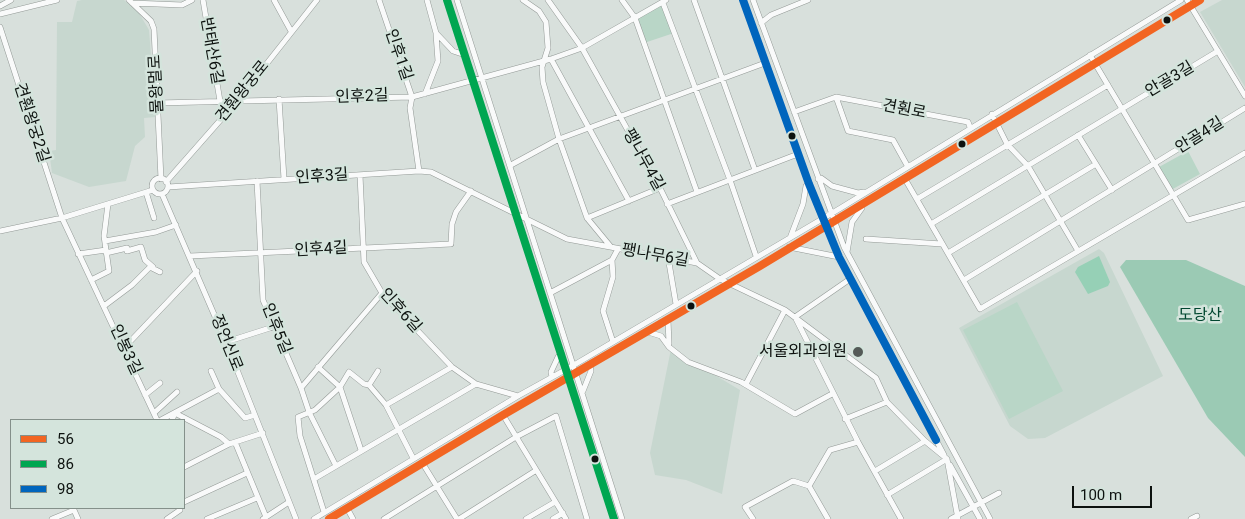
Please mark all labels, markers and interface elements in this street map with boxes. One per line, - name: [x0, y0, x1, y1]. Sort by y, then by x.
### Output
- unlabelled marker: [1162, 15, 1172, 25]
- street label: 반태산6길: [196, 16, 226, 86]
- street label: 인후1길: [380, 27, 416, 83]
- street label: 물왕멀로: [146, 54, 168, 114]
- street label: 견훤왕궁로: [212, 57, 274, 127]
- street label: 안골3길: [1142, 58, 1198, 102]
- street label: 견훤왕궁2길: [9, 81, 53, 165]
- street label: 인후2길: [335, 86, 389, 108]
- street label: 견훤로: [880, 96, 928, 124]
- street label: 안골4길: [1172, 114, 1228, 158]
- street label: 팽나무4길: [618, 126, 668, 194]
- unlabelled marker: [787, 131, 797, 141]
- unlabelled marker: [957, 139, 967, 149]
- street label: 인후3길: [295, 166, 349, 188]
- street label: 인후4길: [294, 239, 348, 261]
- street label: 팽나무6길: [620, 241, 690, 271]
- street label: 인후6길: [375, 285, 425, 337]
- street label: 인후5길: [257, 301, 295, 357]
- unlabelled marker: [686, 301, 696, 311]
- park label: 도당산: [1178, 306, 1222, 326]
- street label: 정언신로: [206, 312, 246, 374]
- street label: 인봉3길: [105, 322, 145, 378]
- place label: 서울외과의원: [759, 342, 847, 362]
- marker: 서울외과의원: [851, 345, 865, 359]
- legend: [10, 419, 185, 509]
- text: 56: [57, 430, 74, 448]
- unlabelled marker: [590, 454, 600, 464]
- text: 86: [57, 455, 74, 473]
- scale bar: [1075, 476, 1155, 508]
- text: 98: [57, 480, 74, 498]
- text: 100 m: [1080, 486, 1122, 504]

